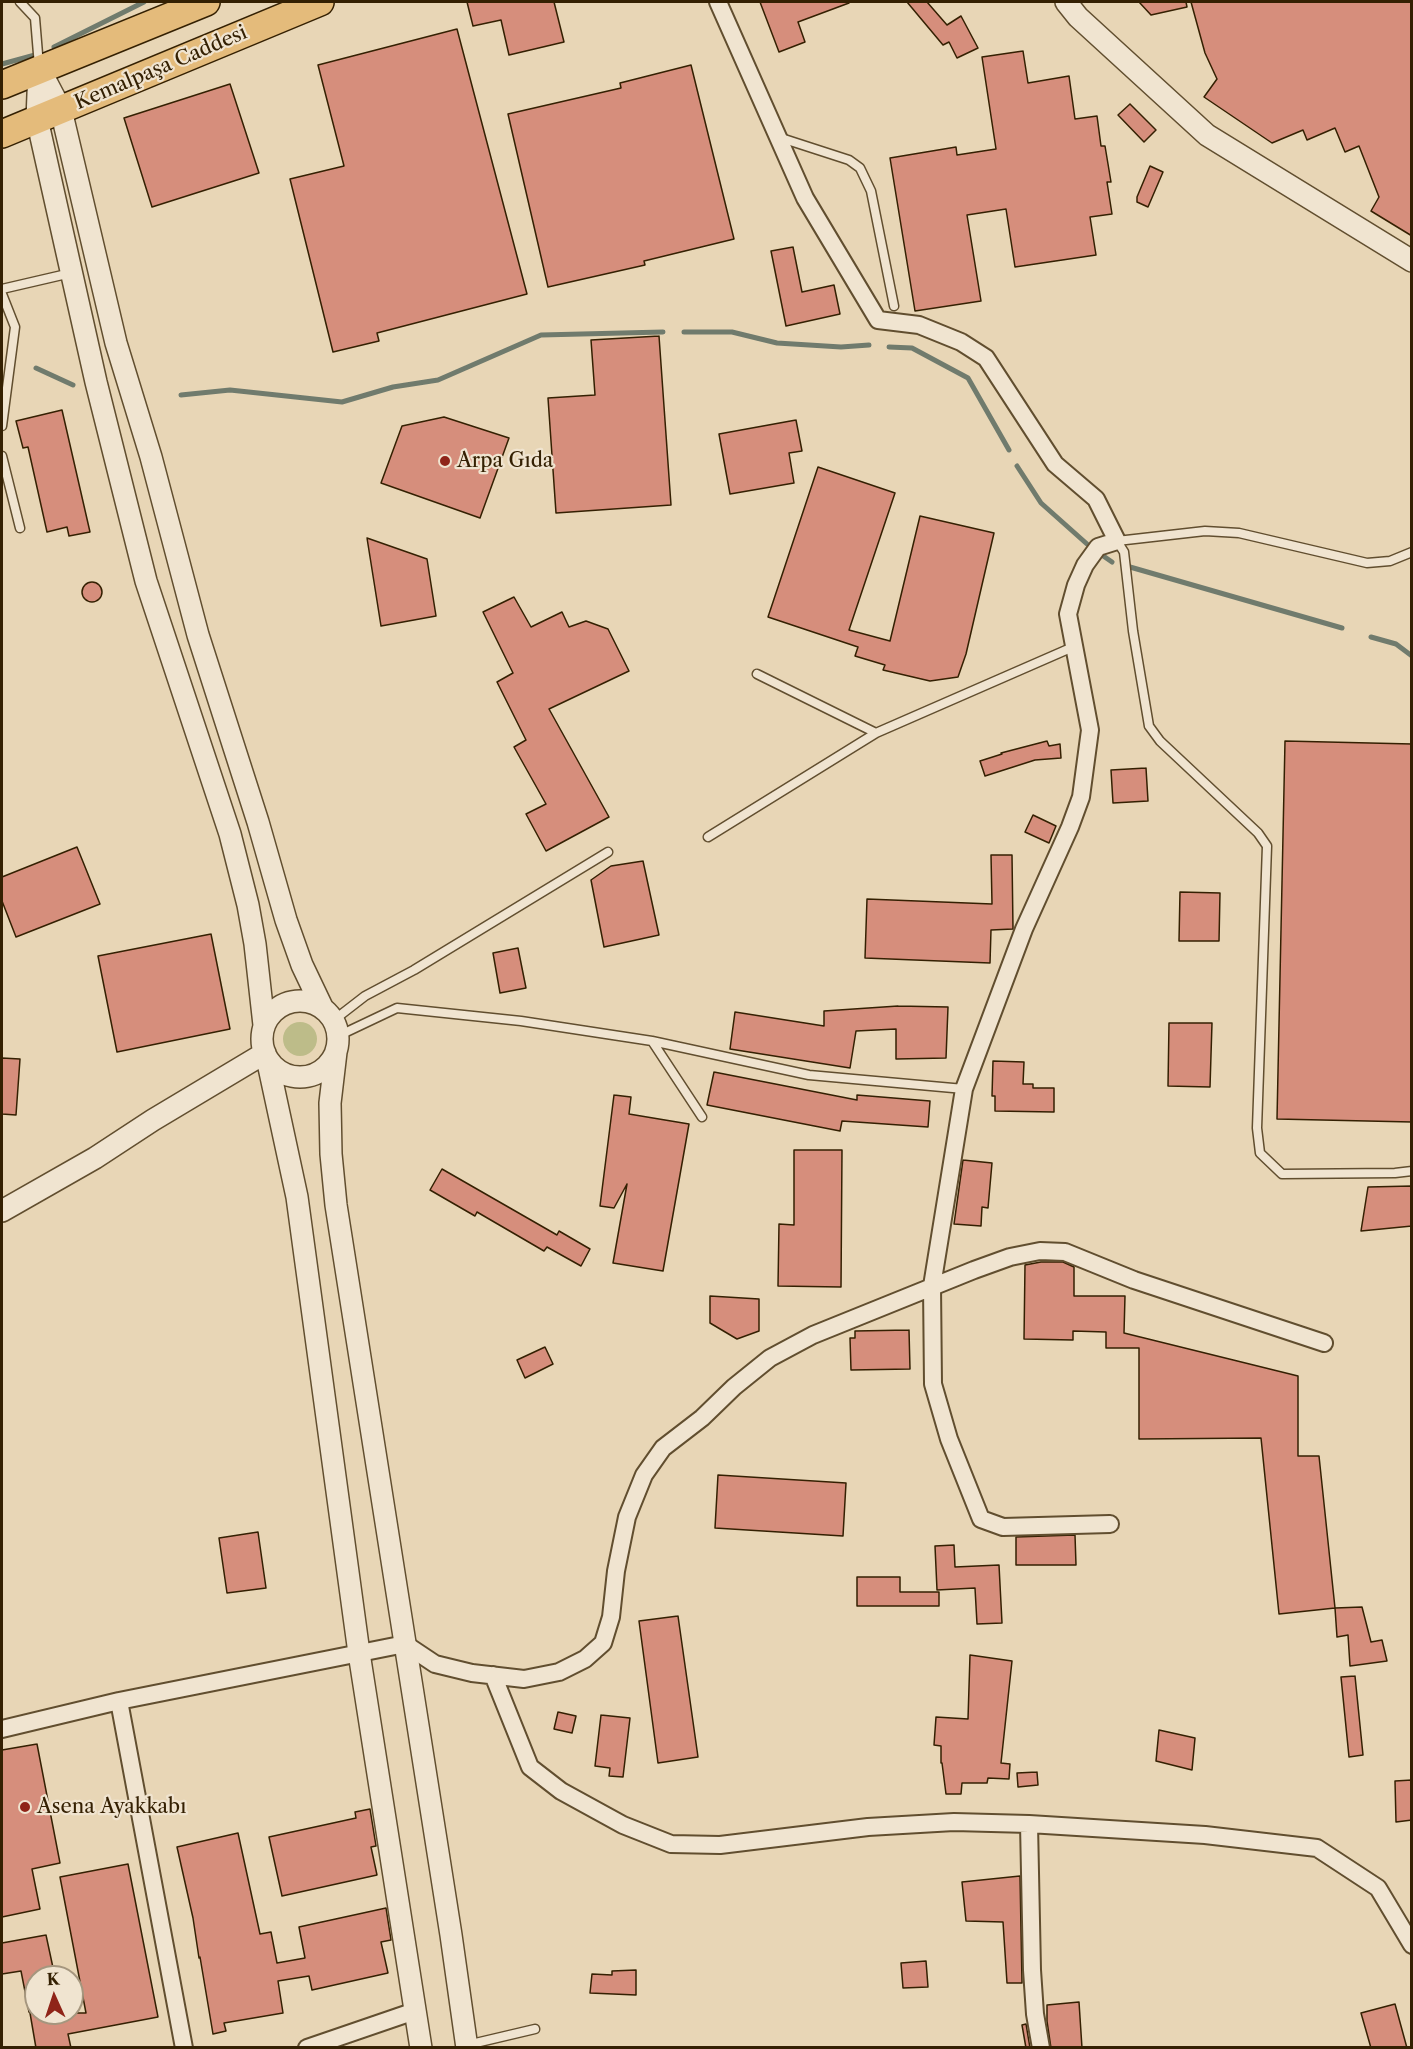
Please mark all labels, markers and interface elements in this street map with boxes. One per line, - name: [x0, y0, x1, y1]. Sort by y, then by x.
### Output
- street label: Kemalpaşa Caddesi: [71, 21, 251, 115]
- place label: Arpa Gıda: [457, 449, 553, 473]
- marker: Arpa Gıda: [438, 454, 452, 468]
- place label: Asena Ayakkabı: [37, 1795, 186, 1819]
- marker: Asena Ayakkabı: [18, 1800, 32, 1814]
- north arrow: [24, 1965, 84, 2025]
- text: K: [46, 1969, 60, 1989]

